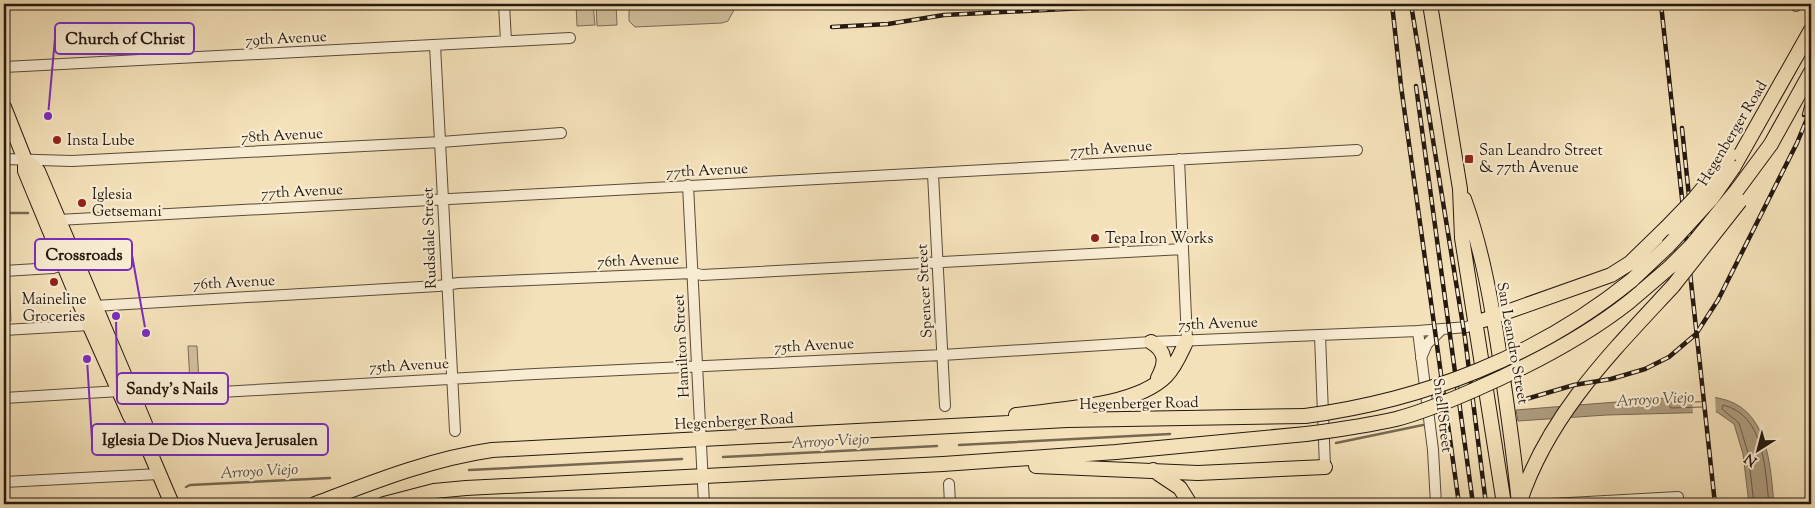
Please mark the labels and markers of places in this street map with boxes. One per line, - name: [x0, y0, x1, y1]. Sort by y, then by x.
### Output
- callout: Church of Christ: [55, 23, 194, 54]
- place label: Insta Lube: [67, 131, 135, 152]
- marker: Insta Lube: [51, 134, 63, 146]
- place label: San Leandro Street & 77th Avenue: [1479, 141, 1603, 179]
- marker: San Leandro Street & 77th Avenue: [1463, 153, 1475, 165]
- place label: Iglesia Getsemani: [92, 185, 162, 223]
- marker: Iglesia Getsemani: [76, 197, 88, 209]
- place label: Tepa Iron Works: [1105, 229, 1213, 250]
- marker: Tepa Iron Works: [1089, 232, 1101, 244]
- callout: Crossroads: [35, 239, 132, 270]
- marker: Maineline Groceries: [48, 276, 60, 288]
- place label: Maineline Groceries: [22, 290, 86, 328]
- callout: Sandy's Nails: [117, 373, 228, 404]
- callout: Iglesia De Dios Nueva Jerusalen: [92, 424, 328, 455]

